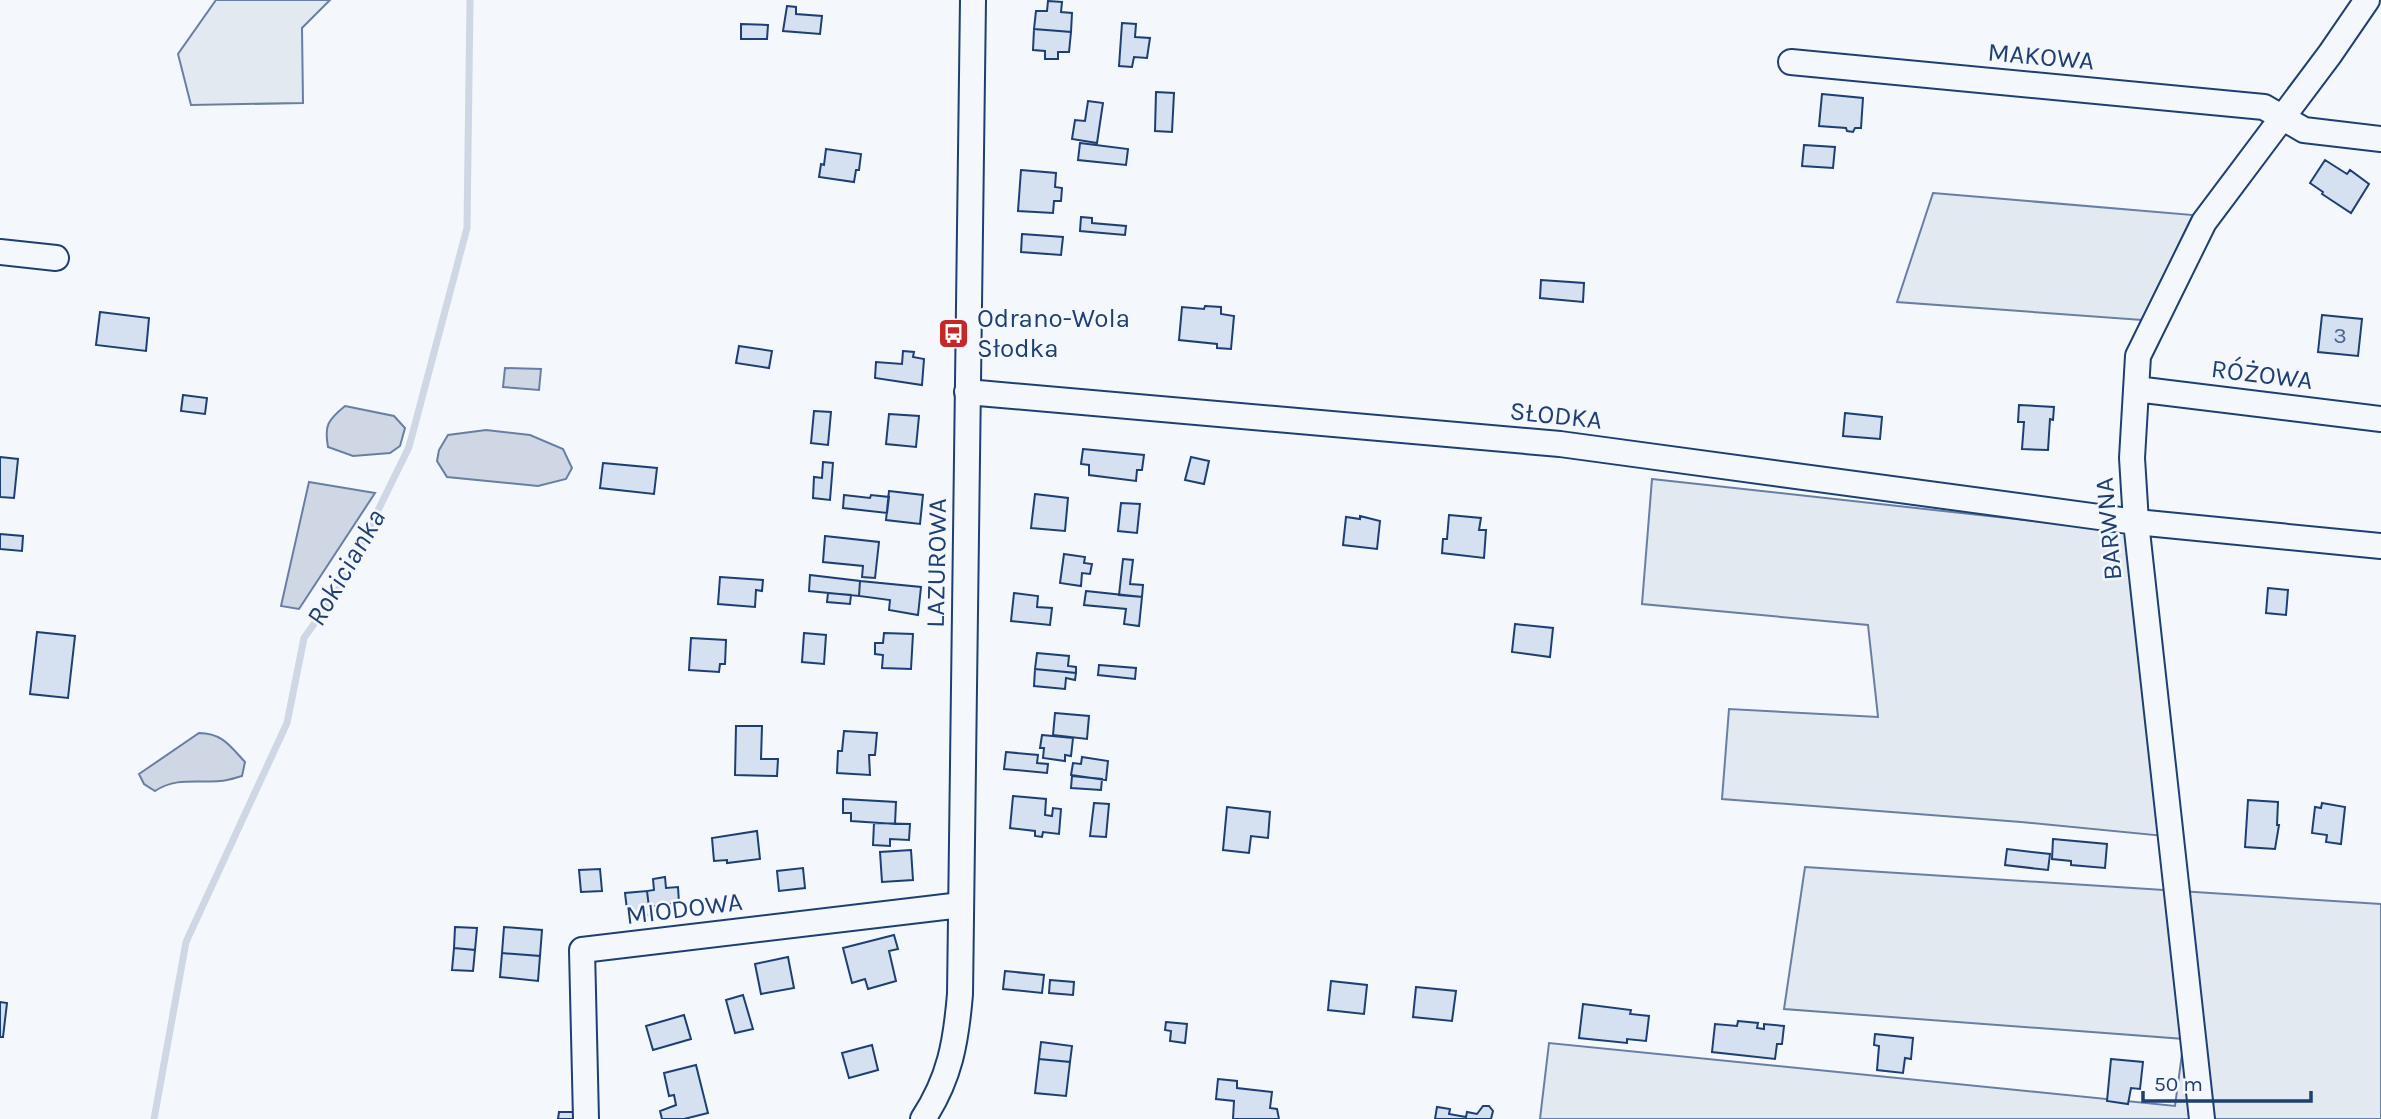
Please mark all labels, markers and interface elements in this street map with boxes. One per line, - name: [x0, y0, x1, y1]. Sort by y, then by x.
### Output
- street label: MAKOWA: [1986, 36, 2096, 77]
- place label: Odrano-Wola Słodka: [977, 303, 1130, 364]
- bus stop icon: Odrano-Wola Słodka: [937, 316, 971, 350]
- house number: 3: [2333, 322, 2347, 349]
- street label: RÓŻOWA: [2209, 352, 2315, 396]
- street label: SŁODKA: [1508, 395, 1604, 436]
- street label: BARWNA: [2089, 476, 2128, 582]
- street label: LAZUROWA: [920, 498, 953, 628]
- water label: Rokicianka: [299, 503, 392, 631]
- street label: MIODOWA: [624, 886, 744, 931]
- scale bar: [2143, 1060, 2311, 1104]
- text: 50 m: [2154, 1072, 2203, 1096]

